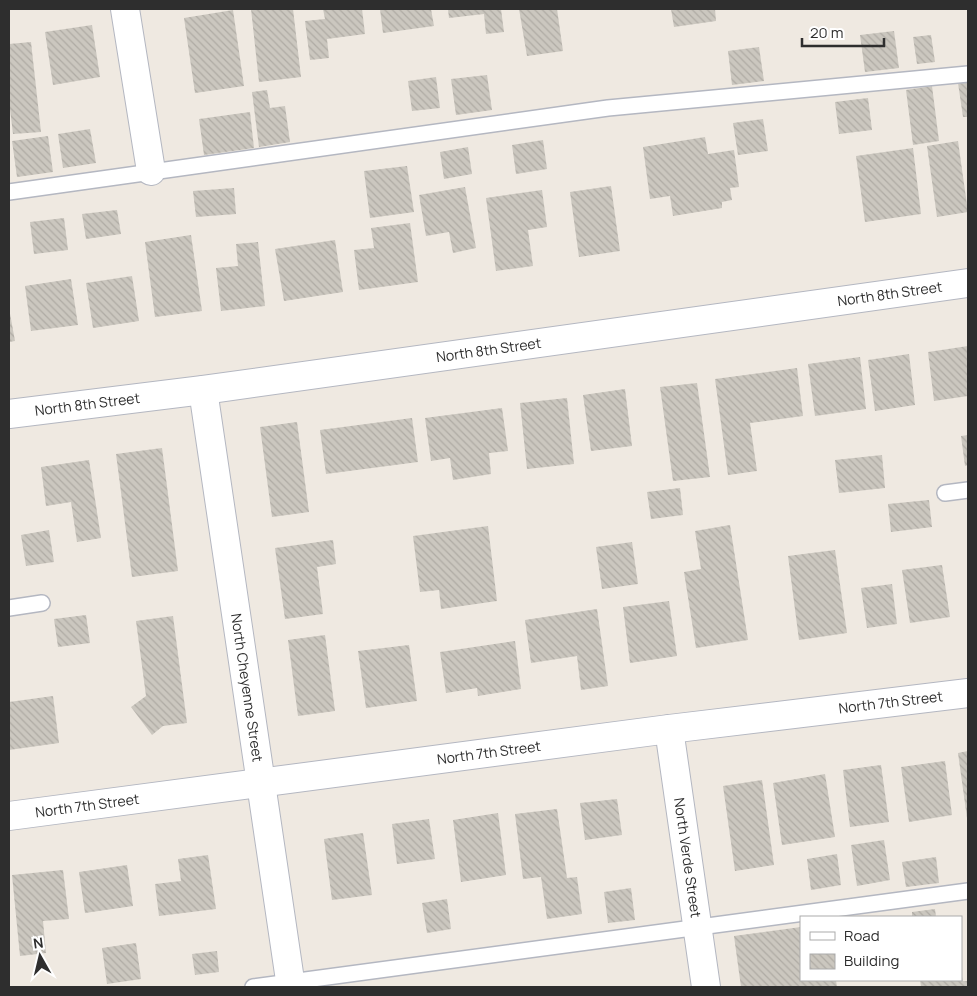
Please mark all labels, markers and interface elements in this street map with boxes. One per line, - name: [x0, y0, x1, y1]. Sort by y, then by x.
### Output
- scale bar: [802, 15, 884, 47]
- text: 20 m: [810, 22, 843, 43]
- street label: North 8th Street: [836, 277, 944, 310]
- street label: North 8th Street: [435, 333, 543, 366]
- street label: North 8th Street: [34, 388, 141, 420]
- street label: North Cheyenne Street: [227, 612, 268, 764]
- street label: North 7th Street: [838, 686, 944, 717]
- street label: North 7th Street: [436, 736, 542, 769]
- street label: North 7th Street: [34, 789, 141, 821]
- street label: North Verde Street: [670, 796, 706, 919]
- legend: [800, 916, 962, 981]
- text: Road: [844, 925, 880, 946]
- north arrow: [15, 931, 65, 981]
- text: N: [32, 933, 44, 953]
- text: Building: [844, 950, 899, 971]

